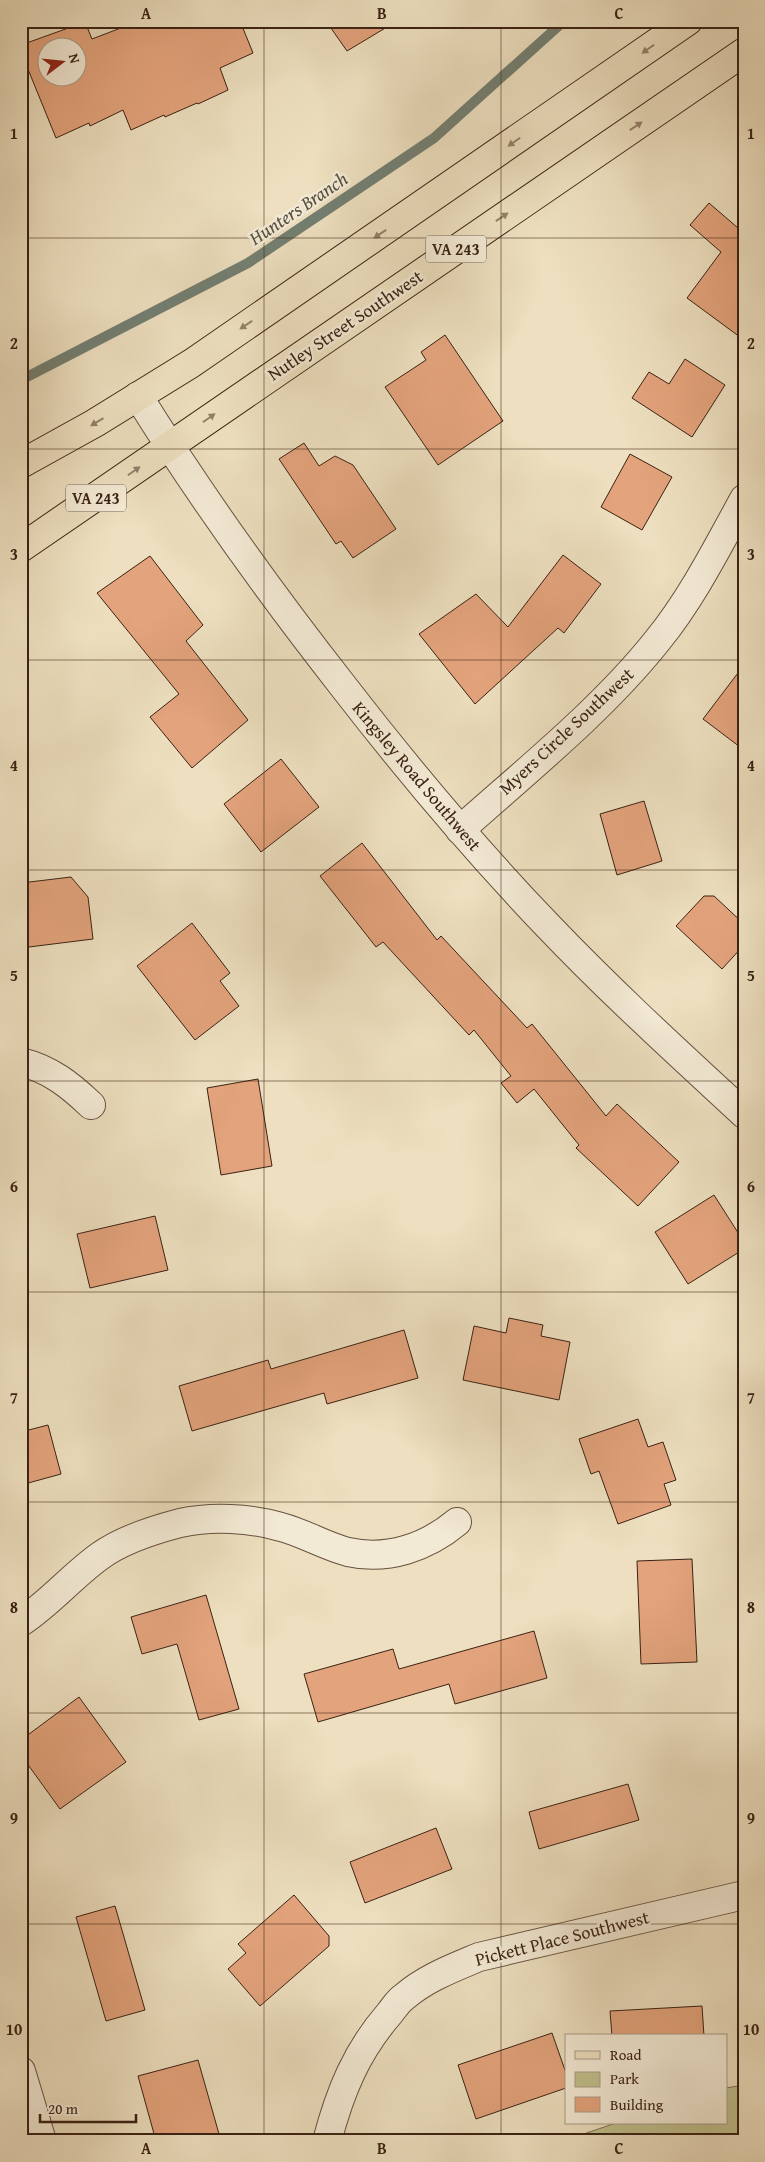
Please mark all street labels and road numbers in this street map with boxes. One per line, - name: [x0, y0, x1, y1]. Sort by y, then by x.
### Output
- road number: VA 243: [426, 235, 486, 262]
- street label: Nutley Street Southwest: [262, 262, 429, 387]
- road number: VA 243: [66, 484, 126, 512]
- street label: Myers Circle Southwest: [492, 661, 640, 801]
- street label: Kingsley Road Southwest: [346, 695, 488, 857]
- street label: Pickett Place Southwest: [472, 1903, 652, 1973]

